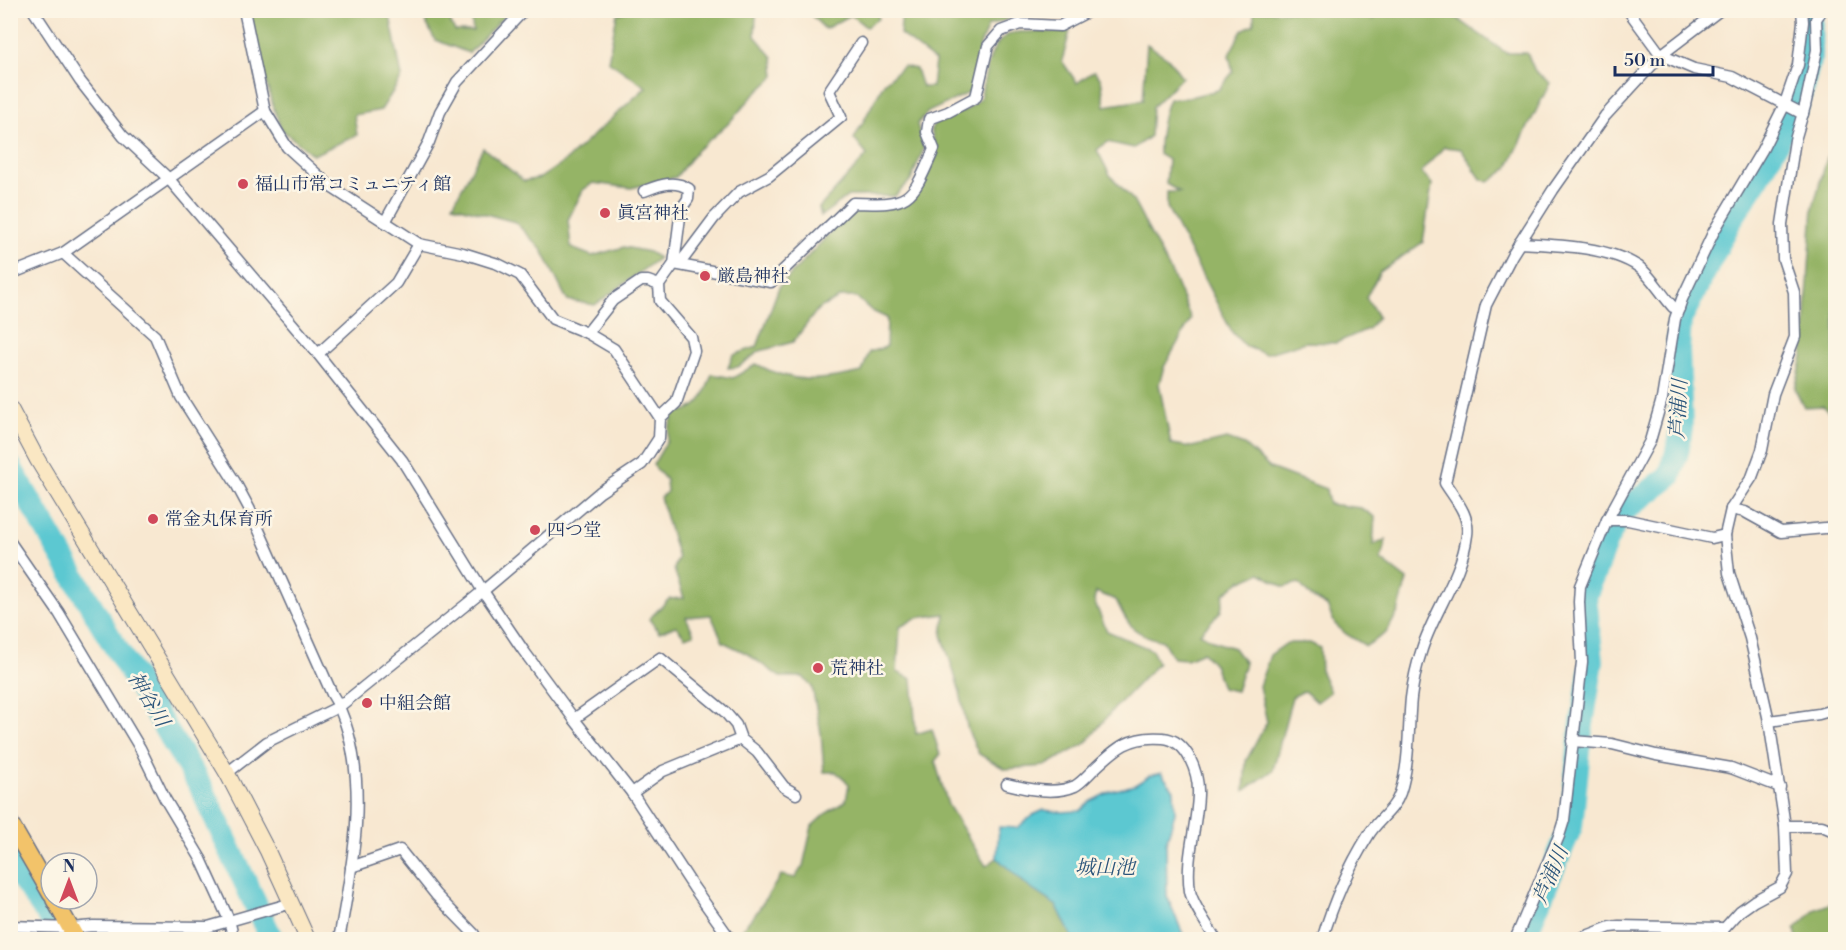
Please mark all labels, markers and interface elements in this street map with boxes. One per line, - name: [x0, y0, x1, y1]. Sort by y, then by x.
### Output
- scale bar: [1615, 39, 1712, 77]
- text: 50 m: [1624, 49, 1666, 72]
- place label: 福山市常コミュニティ館: [255, 173, 451, 196]
- marker: 福山市常コミュニティ館: [236, 177, 250, 191]
- place label: 眞宮神社: [617, 202, 689, 225]
- marker: 眞宮神社: [598, 206, 612, 220]
- place label: 厳島神社: [717, 265, 789, 288]
- marker: 厳島神社: [698, 269, 712, 283]
- water label: 芦浦川: [1665, 376, 1694, 440]
- place label: 常金丸保育所: [165, 508, 273, 531]
- marker: 常金丸保育所: [146, 512, 160, 526]
- place label: 四つ堂: [547, 519, 601, 542]
- marker: 四つ堂: [528, 523, 542, 537]
- place label: 荒神社: [830, 657, 884, 680]
- marker: 荒神社: [811, 661, 825, 675]
- water label: 神谷川: [122, 668, 175, 734]
- place label: 中組会館: [379, 692, 451, 715]
- marker: 中組会館: [360, 696, 374, 710]
- water label: 芦浦川: [1528, 841, 1575, 908]
- north arrow: [39, 851, 99, 911]
- water label: 城山池: [1075, 856, 1137, 881]
- text: N: [63, 857, 76, 877]

